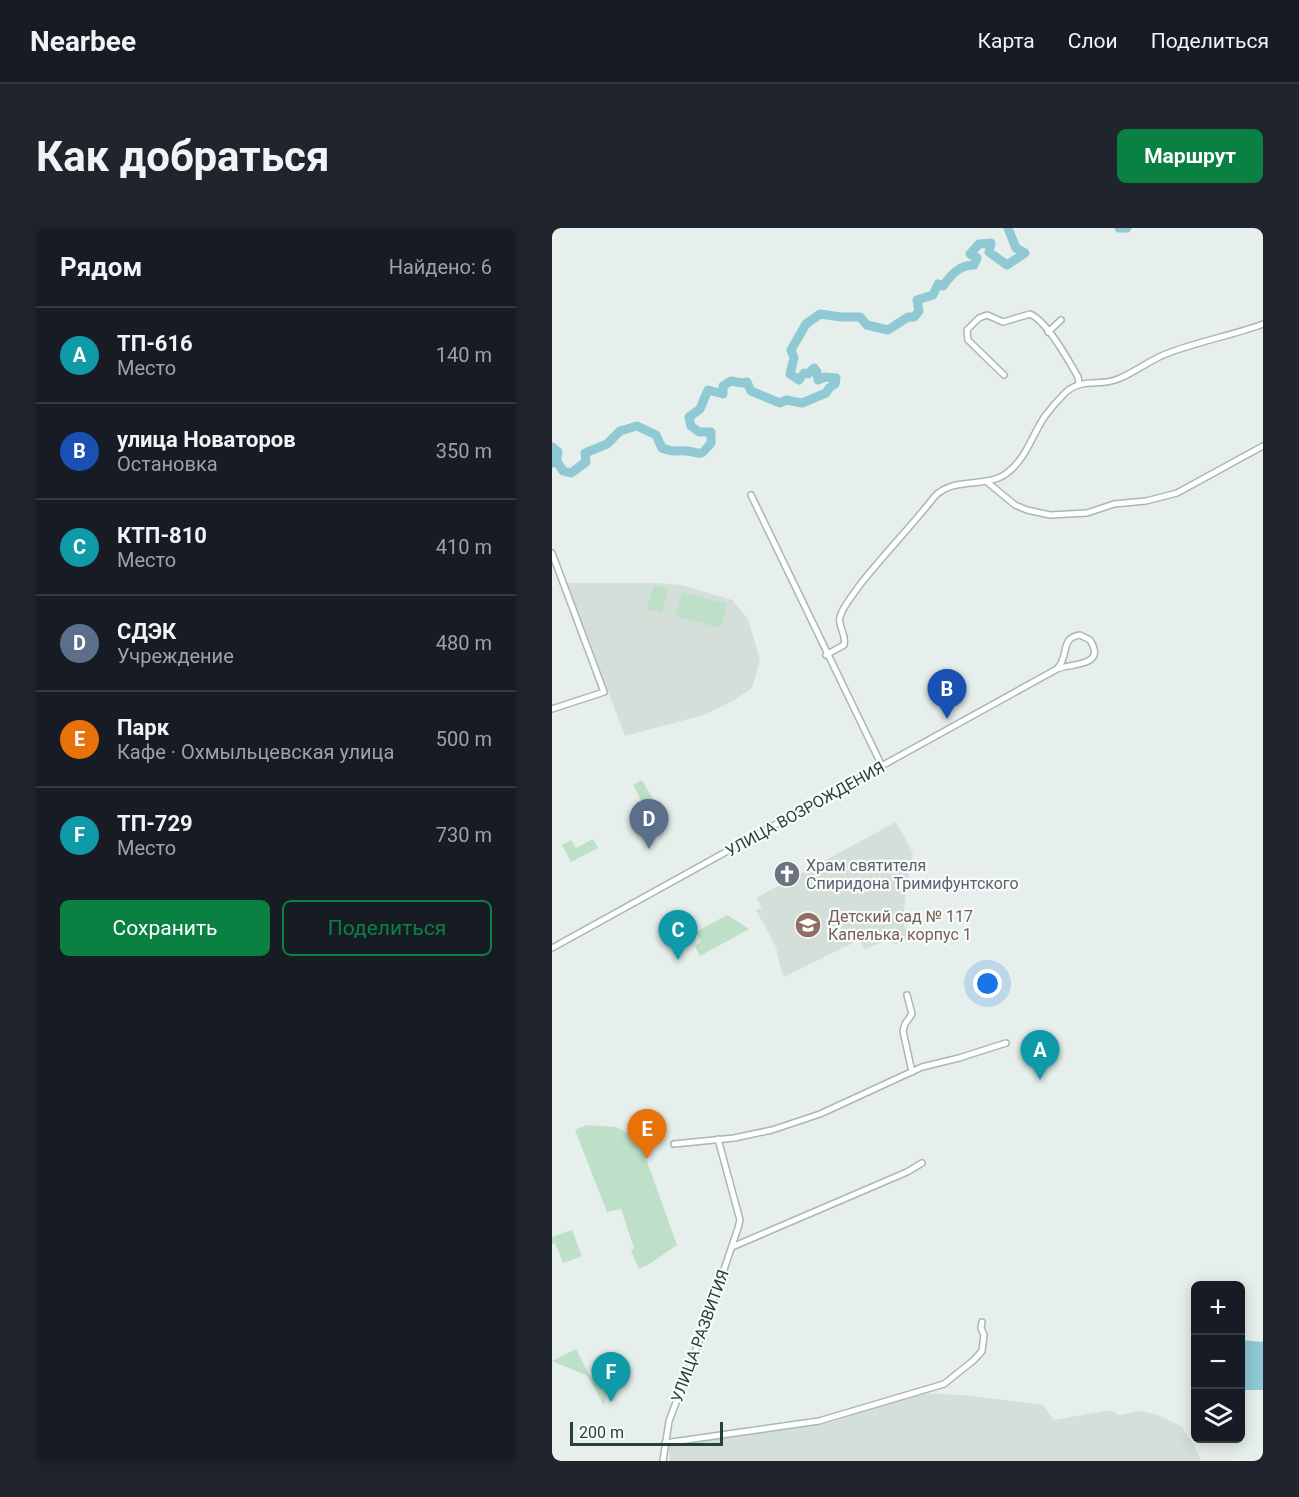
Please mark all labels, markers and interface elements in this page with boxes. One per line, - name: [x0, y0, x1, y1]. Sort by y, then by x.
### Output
- text: Nearbee: [30, 25, 136, 58]
- text: Карта: [978, 29, 1035, 53]
- text: Слои: [1068, 29, 1118, 53]
- text: Поделиться: [1151, 29, 1269, 53]
- button: Маршрут: [1117, 129, 1263, 183]
- text: Как добраться: [36, 132, 330, 181]
- text: Рядом: [60, 252, 142, 282]
- text: Найдено: 6: [389, 255, 492, 279]
- text: ТП-616: [117, 331, 193, 356]
- text: A: [73, 343, 86, 367]
- text: 140 m: [436, 343, 492, 367]
- text: Место: [117, 356, 176, 380]
- text: улица Новаторов: [117, 427, 296, 452]
- text: B: [73, 439, 86, 463]
- text: 350 m: [436, 439, 492, 463]
- text: Остановка: [117, 452, 218, 476]
- text: КТП-810: [117, 523, 207, 548]
- text: C: [73, 535, 86, 559]
- text: 410 m: [436, 535, 492, 559]
- text: Место: [117, 548, 176, 572]
- text: СДЭК: [117, 619, 176, 644]
- text: D: [73, 631, 86, 655]
- text: 480 m: [436, 631, 492, 655]
- text: Учреждение: [117, 644, 234, 668]
- pin: B: [928, 670, 966, 719]
- text: Парк: [117, 715, 169, 740]
- text: E: [74, 727, 85, 751]
- text: 500 m: [436, 727, 492, 751]
- text: Кафе · Охмыльцевская улица: [117, 740, 394, 764]
- street label: УЛИЦА ВОЗРОЖДЕНИЯ: [722, 757, 888, 861]
- pin: D: [630, 800, 668, 849]
- text: ТП-729: [117, 811, 193, 836]
- text: F: [74, 823, 85, 847]
- text: 730 m: [436, 823, 492, 847]
- text: Место: [117, 836, 176, 860]
- place label: Храм святителя Спиридона Тримифунтского: [806, 856, 1019, 893]
- church icon: Храм святителя Спиридона Тримифунтского: [772, 859, 802, 889]
- button: Сохранить: [60, 900, 270, 956]
- button: Поделиться: [282, 900, 492, 956]
- place label: Детский сад № 117 Капелька, корпус 1: [828, 907, 973, 944]
- pin: C: [658, 910, 698, 960]
- school or university icon: Детский сад № 117 Капелька, корпус 1: [793, 910, 823, 940]
- your location: [973, 969, 1002, 998]
- pin: A: [1020, 1030, 1060, 1080]
- pin: E: [628, 1110, 667, 1159]
- street label: УЛИЦА РАЗВИТИЯ: [667, 1267, 733, 1405]
- map controls: [1191, 1281, 1245, 1443]
- button: +: [1191, 1281, 1245, 1335]
- button: −: [1191, 1335, 1245, 1389]
- pin: F: [592, 1352, 630, 1402]
- button: layers: [1191, 1389, 1245, 1443]
- scale bar: [570, 1419, 723, 1446]
- text: 200 m: [579, 1423, 624, 1442]

